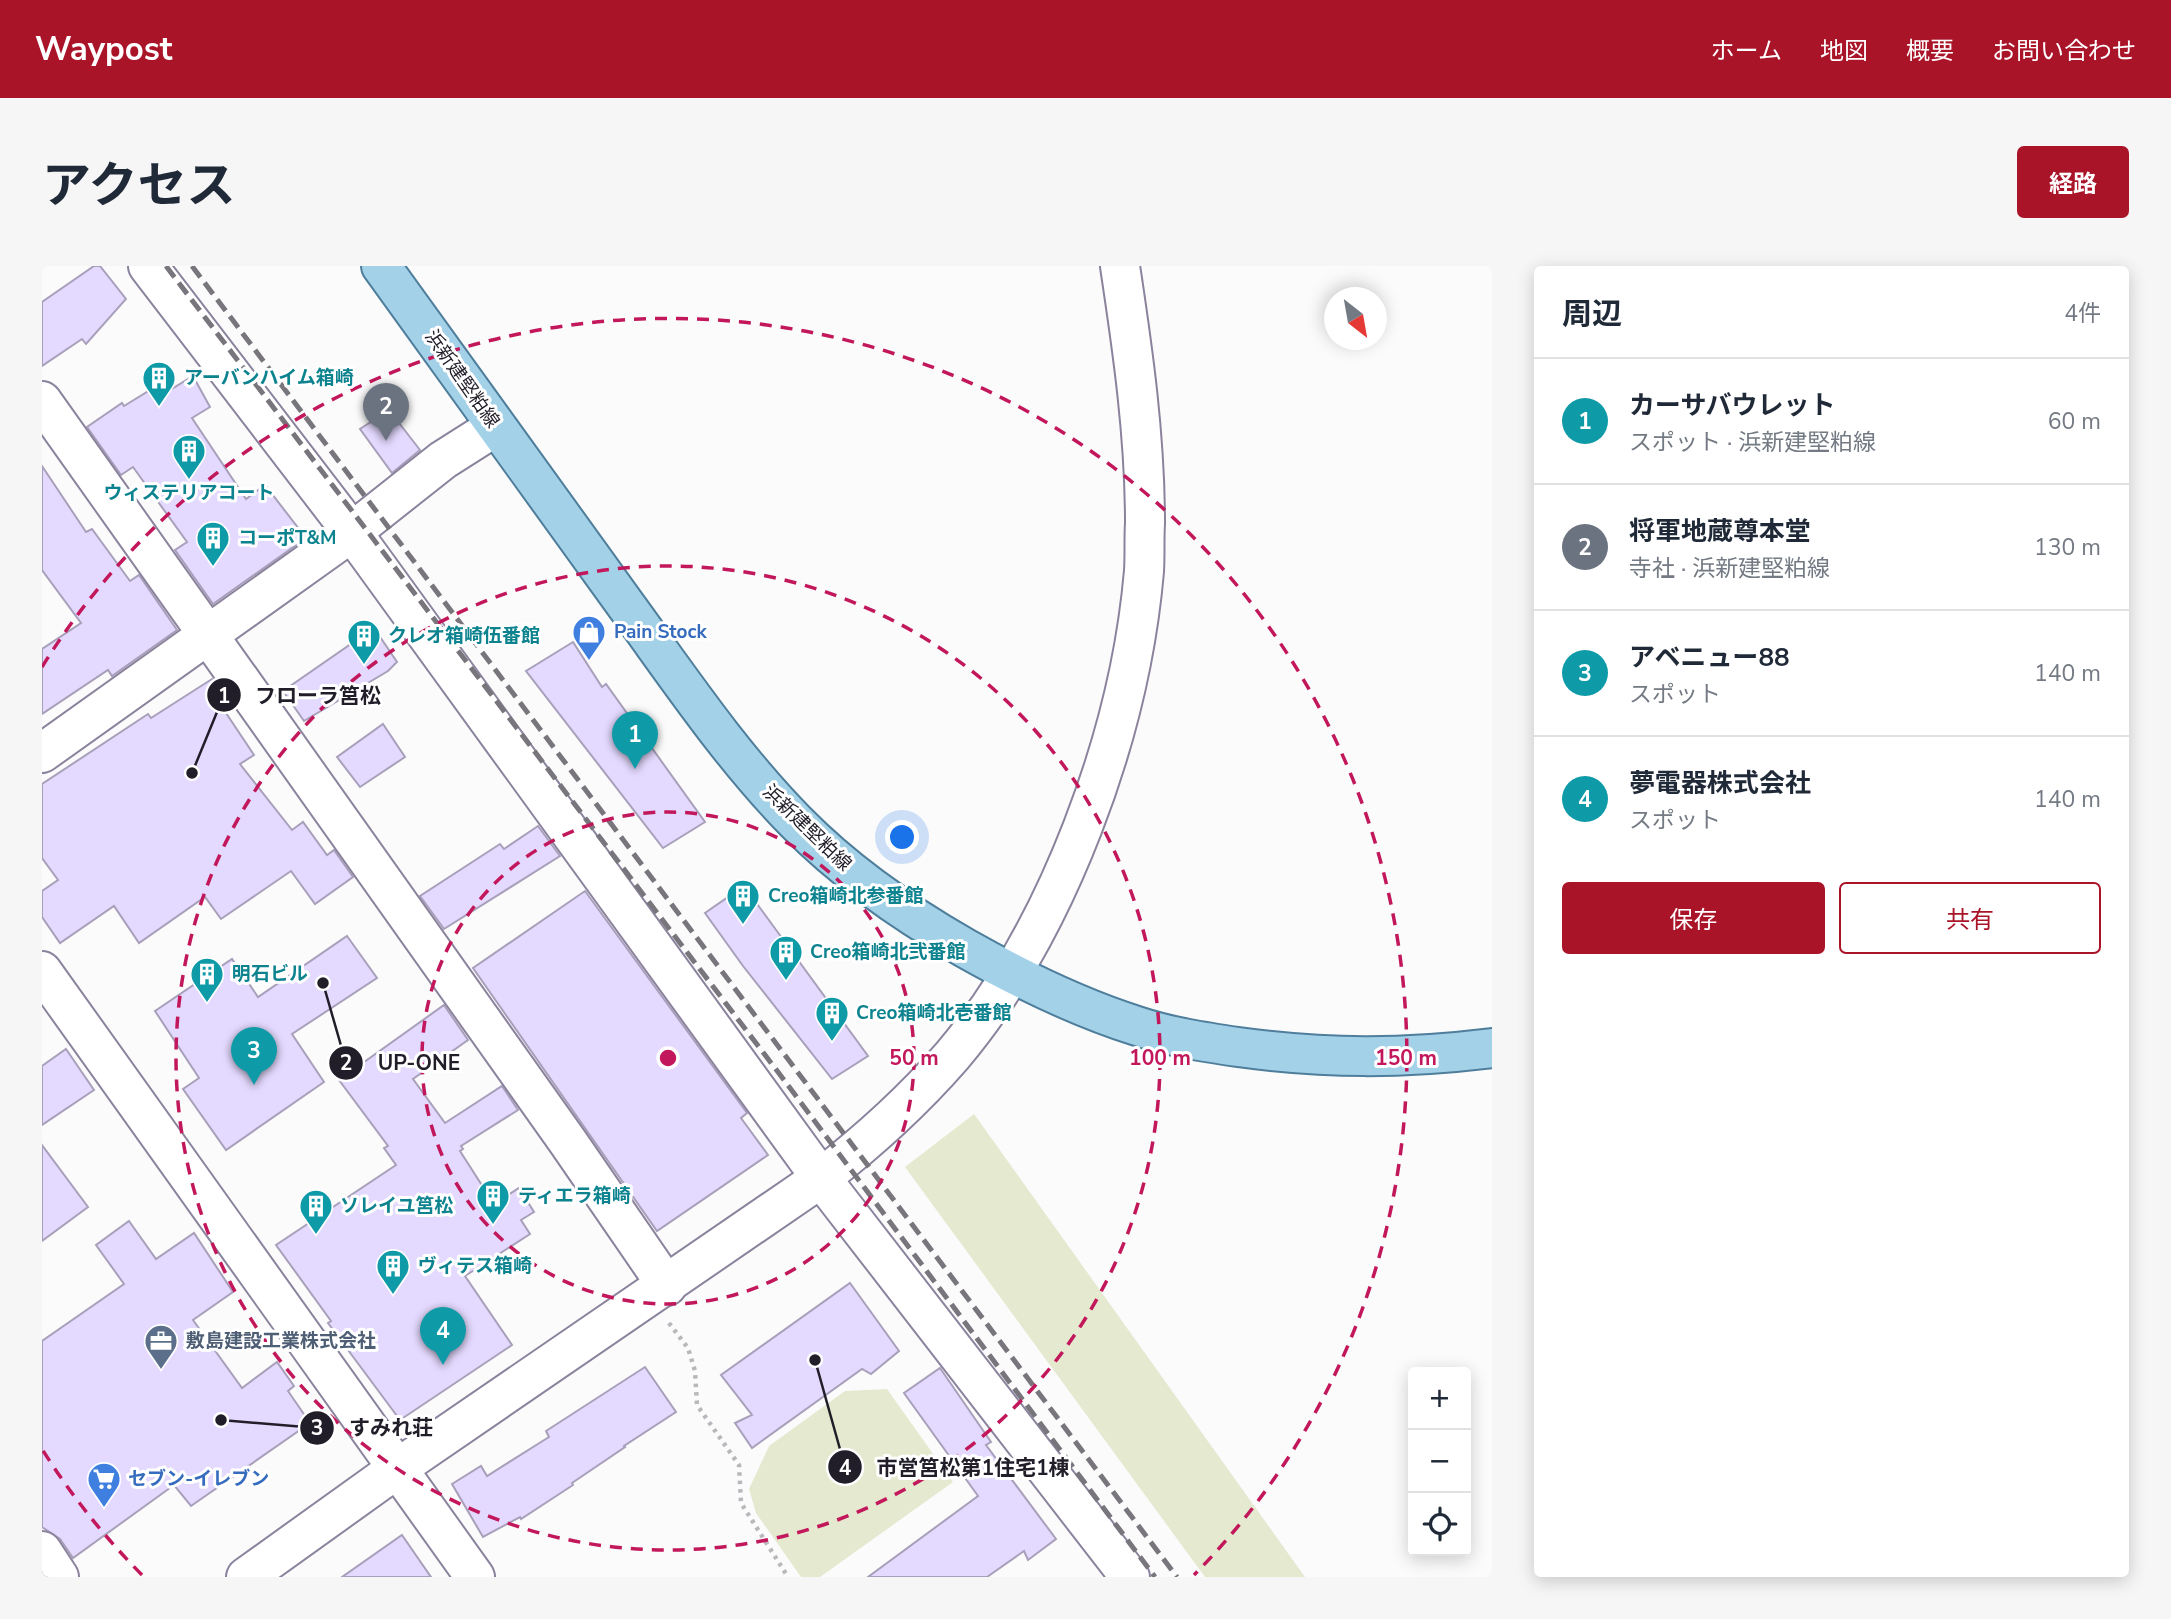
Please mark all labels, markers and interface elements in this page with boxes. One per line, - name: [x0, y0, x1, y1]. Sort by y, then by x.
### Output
- text: Waypost: [35, 27, 172, 72]
- text: ホーム: [1711, 35, 1782, 67]
- text: 地図: [1820, 35, 1868, 67]
- text: 概要: [1906, 35, 1954, 67]
- text: お問い合わせ: [1992, 35, 2136, 67]
- button: 経路: [2017, 146, 2129, 218]
- text: アクセス: [42, 152, 236, 219]
- north arrow: [1324, 287, 1387, 350]
- text: 周辺: [1562, 294, 1622, 335]
- text: 4件: [2064, 298, 2101, 329]
- street label: 浜新建堅粕線: [419, 325, 505, 433]
- building icon: アーバンハイム箱崎: [140, 359, 178, 408]
- place label: アーバンハイム箱崎: [184, 365, 354, 391]
- pin: 2: [363, 383, 409, 441]
- text: カーサバウレット: [1629, 388, 1835, 423]
- text: 1: [1578, 406, 1592, 437]
- text: 60 m: [2048, 406, 2101, 437]
- text: スポット · 浜新建堅粕線: [1629, 427, 1876, 458]
- building icon: ウィステリアコート: [170, 432, 208, 481]
- place label: ウィステリアコート: [103, 480, 275, 506]
- text: 将軍地蔵尊本堂: [1629, 514, 1811, 549]
- building icon: コーポT&M: [194, 519, 232, 568]
- place label: コーポT&M: [238, 525, 337, 551]
- text: 2: [1578, 532, 1592, 563]
- text: 130 m: [2034, 532, 2101, 563]
- text: 寺社 · 浜新建堅粕線: [1629, 553, 1830, 584]
- shop icon: Pain Stock: [570, 613, 608, 662]
- building icon: クレオ箱崎伍番館: [345, 617, 383, 666]
- place label: Pain Stock: [614, 619, 707, 645]
- place label: クレオ箱崎伍番館: [388, 623, 540, 649]
- text: アベニュー88: [1629, 640, 1790, 675]
- text: 3: [1578, 658, 1592, 689]
- text: 140 m: [2034, 658, 2101, 689]
- callout: フローラ筥松: [206, 674, 395, 716]
- text: スポット: [1629, 679, 1721, 710]
- text: 1: [218, 682, 230, 710]
- text: フローラ筥松: [255, 682, 381, 710]
- pin: 1: [612, 711, 658, 769]
- text: 夢電器株式会社: [1629, 766, 1811, 801]
- street label: 浜新建堅粕線: [757, 779, 857, 877]
- text: 4: [1578, 784, 1592, 815]
- text: 140 m: [2034, 784, 2101, 815]
- text: スポット: [1629, 805, 1721, 836]
- your location: [885, 820, 919, 854]
- building icon: Creo箱崎北参番館: [724, 877, 762, 926]
- button: 保存: [1562, 882, 1825, 954]
- button: 共有: [1839, 882, 2101, 954]
- place label: Creo箱崎北参番館: [768, 883, 923, 909]
- building icon: Creo箱崎北弐番館: [767, 933, 805, 982]
- place label: Creo箱崎北弐番館: [810, 939, 965, 965]
- building icon: 明石ビル: [188, 955, 226, 1004]
- place label: 明石ビル: [232, 961, 308, 987]
- building icon: Creo箱崎北壱番館: [813, 994, 851, 1043]
- place label: Creo箱崎北壱番館: [856, 1000, 1011, 1026]
- pin: 3: [231, 1027, 277, 1085]
- callout: UP-ONE: [329, 1042, 474, 1084]
- text: 50 m: [889, 1044, 939, 1072]
- text: 100 m: [1129, 1044, 1191, 1072]
- text: 150 m: [1375, 1044, 1437, 1072]
- centre of rings: [656, 1046, 680, 1070]
- text: 2: [340, 1049, 352, 1077]
- text: UP-ONE: [378, 1049, 460, 1077]
- building icon: ティエラ箱崎: [474, 1177, 512, 1226]
- place label: ティエラ箱崎: [518, 1183, 631, 1209]
- building icon: ソレイユ筥松: [297, 1187, 335, 1236]
- place label: ソレイユ筥松: [340, 1193, 454, 1219]
- building icon: ヴィテス箱崎: [374, 1247, 412, 1296]
- place label: ヴィテス箱崎: [418, 1253, 532, 1279]
- pin: 4: [420, 1307, 466, 1365]
- office icon: 敷島建設工業株式会社: [142, 1322, 180, 1371]
- place label: 敷島建設工業株式会社: [186, 1328, 376, 1354]
- map controls: [1408, 1367, 1471, 1556]
- button: +: [1408, 1367, 1471, 1430]
- callout: すみれ荘: [300, 1407, 447, 1449]
- text: 3: [311, 1414, 323, 1442]
- text: すみれ荘: [349, 1414, 433, 1442]
- button: −: [1408, 1430, 1471, 1493]
- callout: 市営筥松第1住宅1棟: [828, 1446, 1084, 1488]
- text: 4: [839, 1454, 852, 1482]
- text: 市営筥松第1住宅1棟: [876, 1454, 1070, 1482]
- supermarket icon: セブン-イレブン: [85, 1460, 123, 1509]
- place label: セブン-イレブン: [128, 1466, 269, 1492]
- button: locate: [1408, 1493, 1471, 1556]

